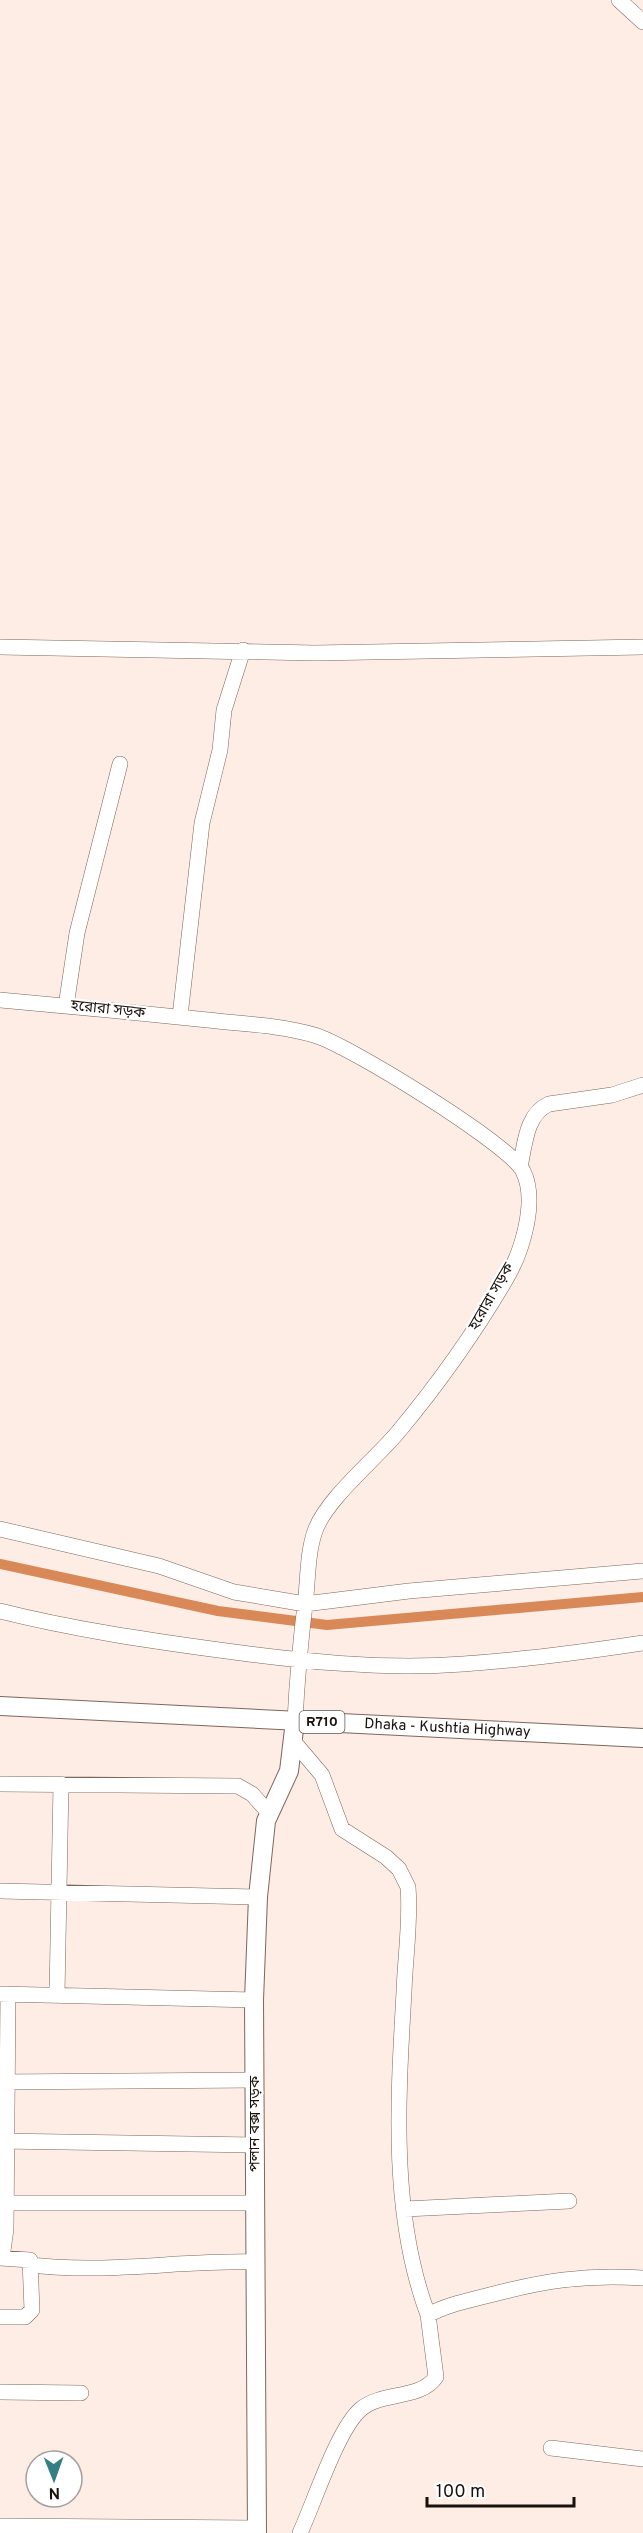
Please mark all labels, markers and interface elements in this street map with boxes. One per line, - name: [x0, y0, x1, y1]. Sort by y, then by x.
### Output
- street label: হরোরা সড়ক: [69, 997, 147, 1023]
- street label: হরোরা সড়ক: [465, 1259, 519, 1335]
- road number: R710: [300, 1711, 344, 1733]
- street label: Dhaka - Kushtia Highway: [364, 1715, 531, 1742]
- street label: পলান বক্স সড়ক: [246, 2075, 265, 2172]
- north arrow: [24, 2449, 84, 2509]
- scale bar: [427, 2470, 574, 2508]
- text: 100 m: [436, 2481, 485, 2504]
- text: N: [48, 2482, 60, 2502]

